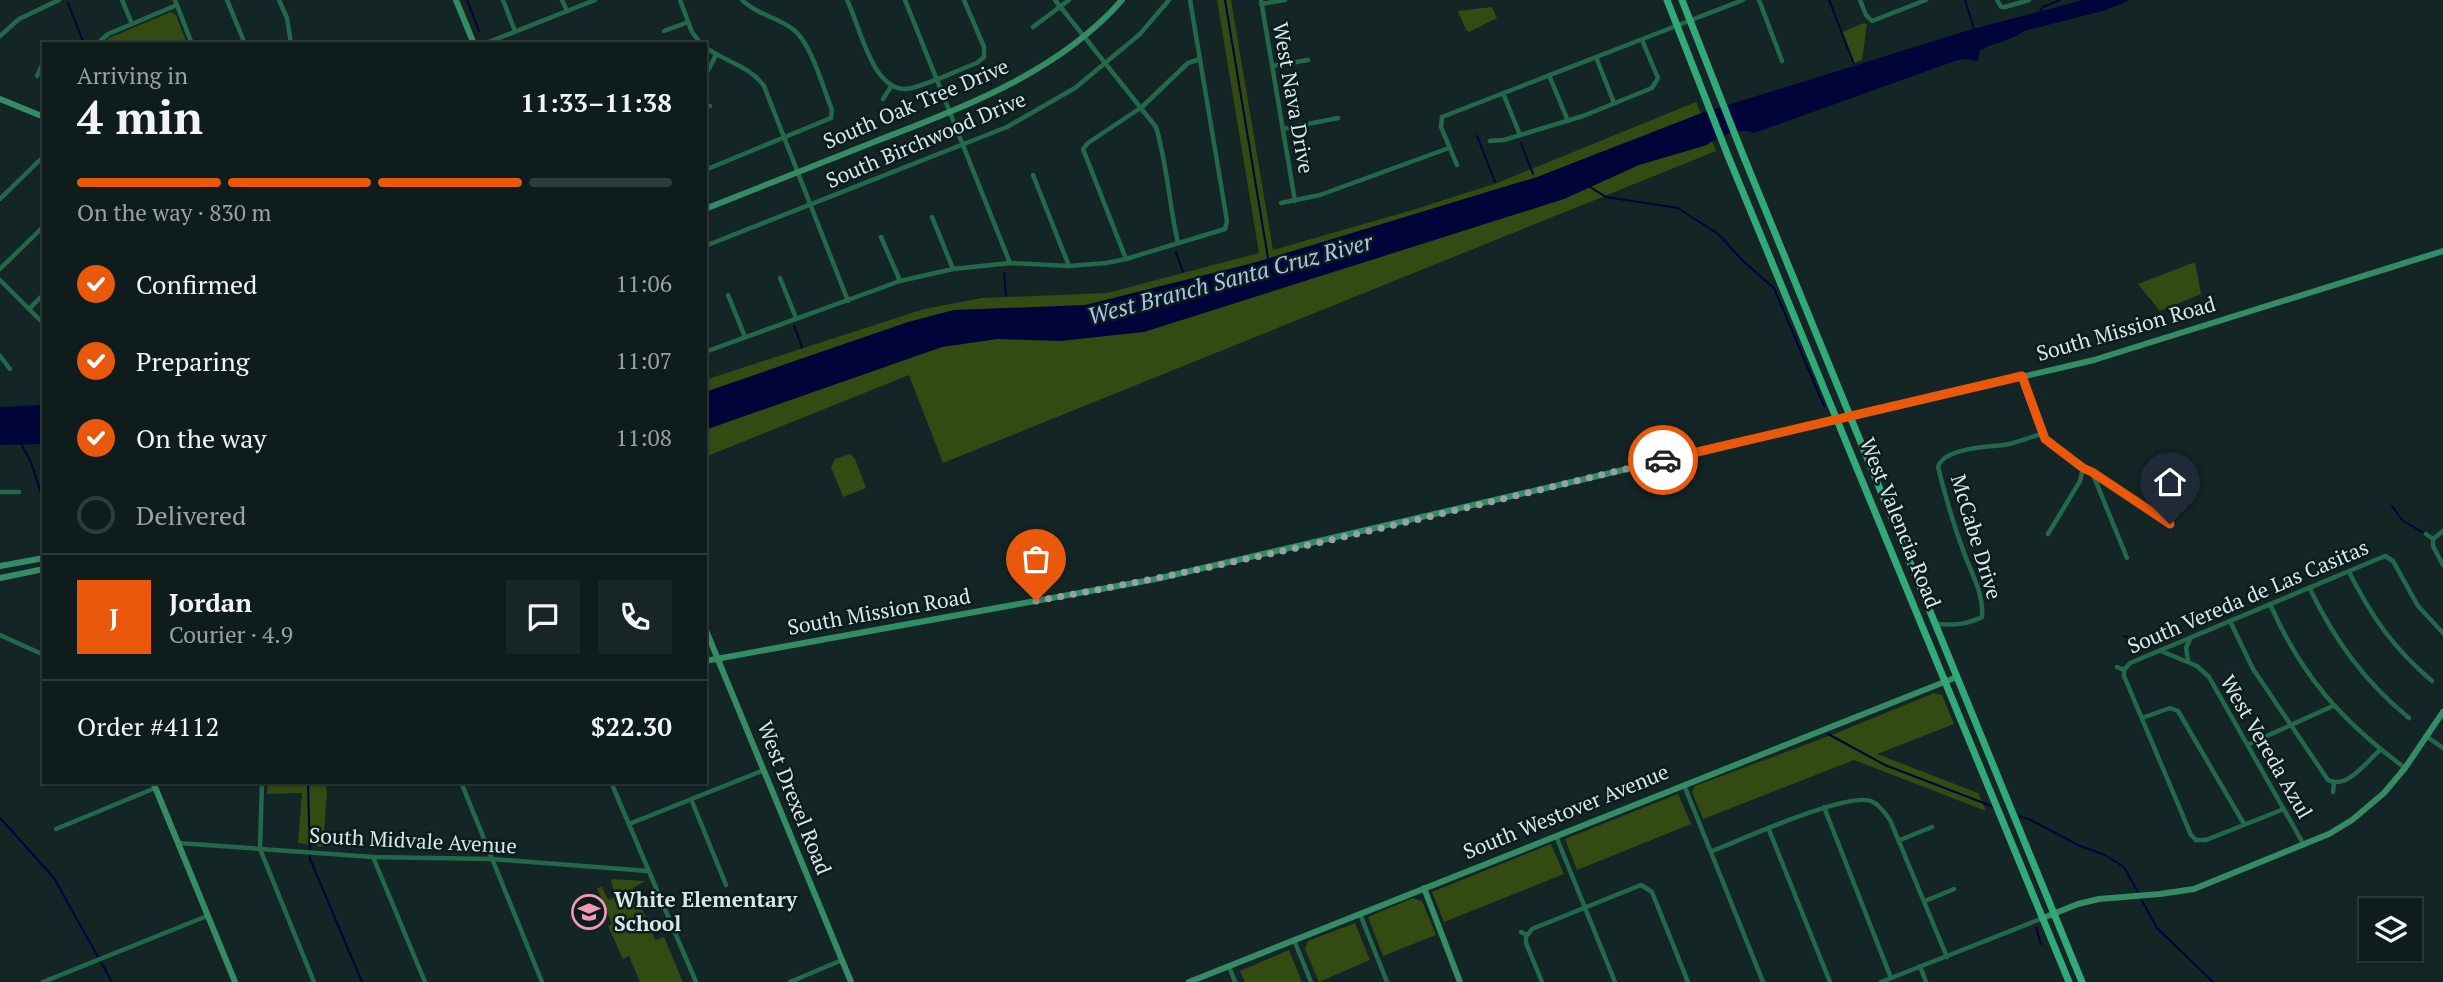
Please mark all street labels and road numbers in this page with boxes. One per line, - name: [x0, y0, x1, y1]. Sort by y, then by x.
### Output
- street label: West Nava Drive: [1267, 20, 1321, 176]
- street label: South Oak Tree Drive: [819, 51, 1013, 155]
- street label: South Birchwood Drive: [821, 84, 1030, 194]
- street label: South Mission Road: [2033, 289, 2219, 367]
- street label: West Valencia Road: [1854, 433, 1948, 612]
- street label: McCabe Drive: [1945, 471, 2009, 603]
- street label: South Vereda de Las Casitas: [2123, 533, 2372, 660]
- street label: South Mission Road: [785, 581, 973, 641]
- street label: West Vereda Azul: [2214, 669, 2319, 824]
- street label: West Drexel Road: [751, 717, 839, 879]
- street label: South Westover Avenue: [1459, 757, 1673, 865]
- street label: South Midvale Avenue: [309, 821, 518, 859]

